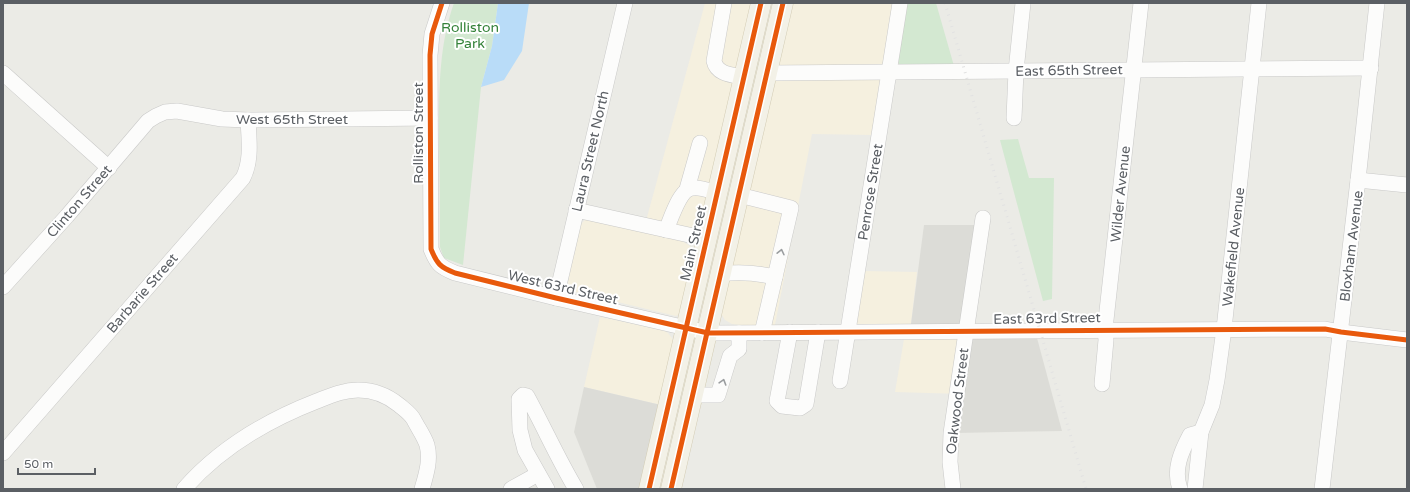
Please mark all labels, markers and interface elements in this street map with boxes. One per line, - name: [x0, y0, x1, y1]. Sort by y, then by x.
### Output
- park label: Rolliston Park: [441, 19, 499, 52]
- street label: East 65th Street: [1015, 61, 1124, 80]
- street label: Rolliston Street: [410, 82, 427, 184]
- street label: Laura Street North: [568, 89, 613, 213]
- street label: West 65th Street: [236, 111, 349, 128]
- street label: Penrose Street: [854, 142, 887, 242]
- street label: Wilder Avenue: [1107, 145, 1134, 243]
- street label: Clinton Street: [43, 161, 116, 241]
- street label: Wakefield Avenue: [1219, 187, 1248, 308]
- street label: Bloxham Avenue: [1336, 189, 1367, 303]
- street label: Main Street: [677, 203, 711, 283]
- one-way arrow: [776, 249, 784, 255]
- street label: Barbarie Street: [103, 250, 182, 337]
- street label: West 63rd Street: [506, 267, 620, 309]
- street label: East 63rd Street: [993, 309, 1102, 328]
- street label: Oakwood Street: [943, 346, 973, 455]
- one-way arrow: [718, 378, 726, 385]
- scale bar: [18, 450, 95, 476]
- text: 50 m: [24, 457, 53, 471]

